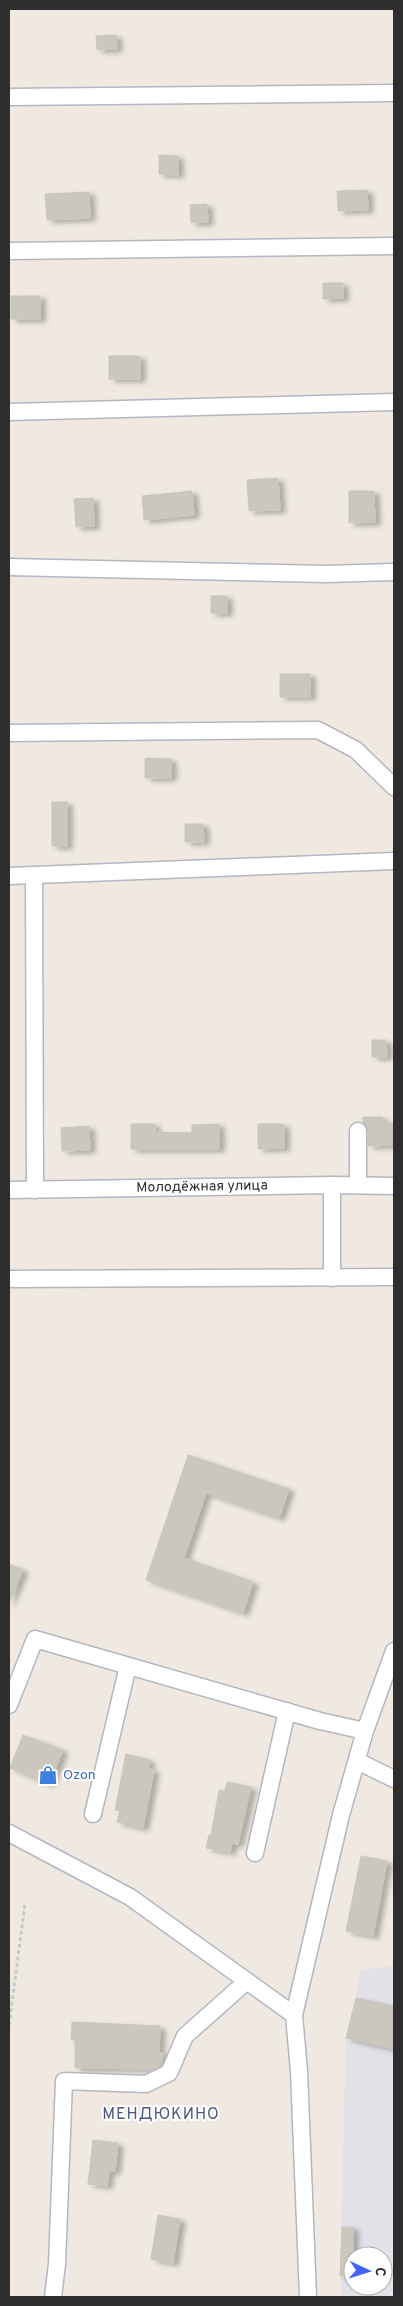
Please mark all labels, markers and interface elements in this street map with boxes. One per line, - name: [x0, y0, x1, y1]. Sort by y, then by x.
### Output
- street label: Молодёжная улица: [136, 1177, 268, 1197]
- shop icon: Ozon: [37, 1764, 59, 1786]
- place label: Ozon: [63, 1767, 96, 1784]
- district label: МЕНДЮКИНО: [102, 2105, 220, 2125]
- north arrow: [343, 2246, 393, 2296]
- text: С: [371, 2267, 388, 2277]

